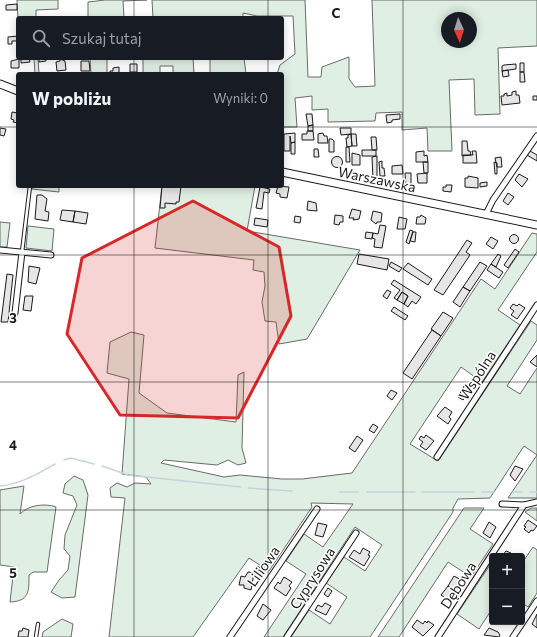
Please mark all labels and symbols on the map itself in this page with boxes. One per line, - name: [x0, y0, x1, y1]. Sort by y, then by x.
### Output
- text: C: [332, 5, 341, 21]
- north arrow: [441, 12, 477, 48]
- street label: Warszawska: [337, 162, 417, 196]
- text: 3: [9, 310, 17, 326]
- street label: Wspólna: [455, 347, 499, 403]
- text: 4: [9, 437, 17, 453]
- street label: Liliowa: [243, 543, 283, 589]
- street label: Cyprysowa: [286, 544, 338, 612]
- street label: Dębowa: [437, 558, 479, 612]
- text: 5: [9, 565, 17, 581]

